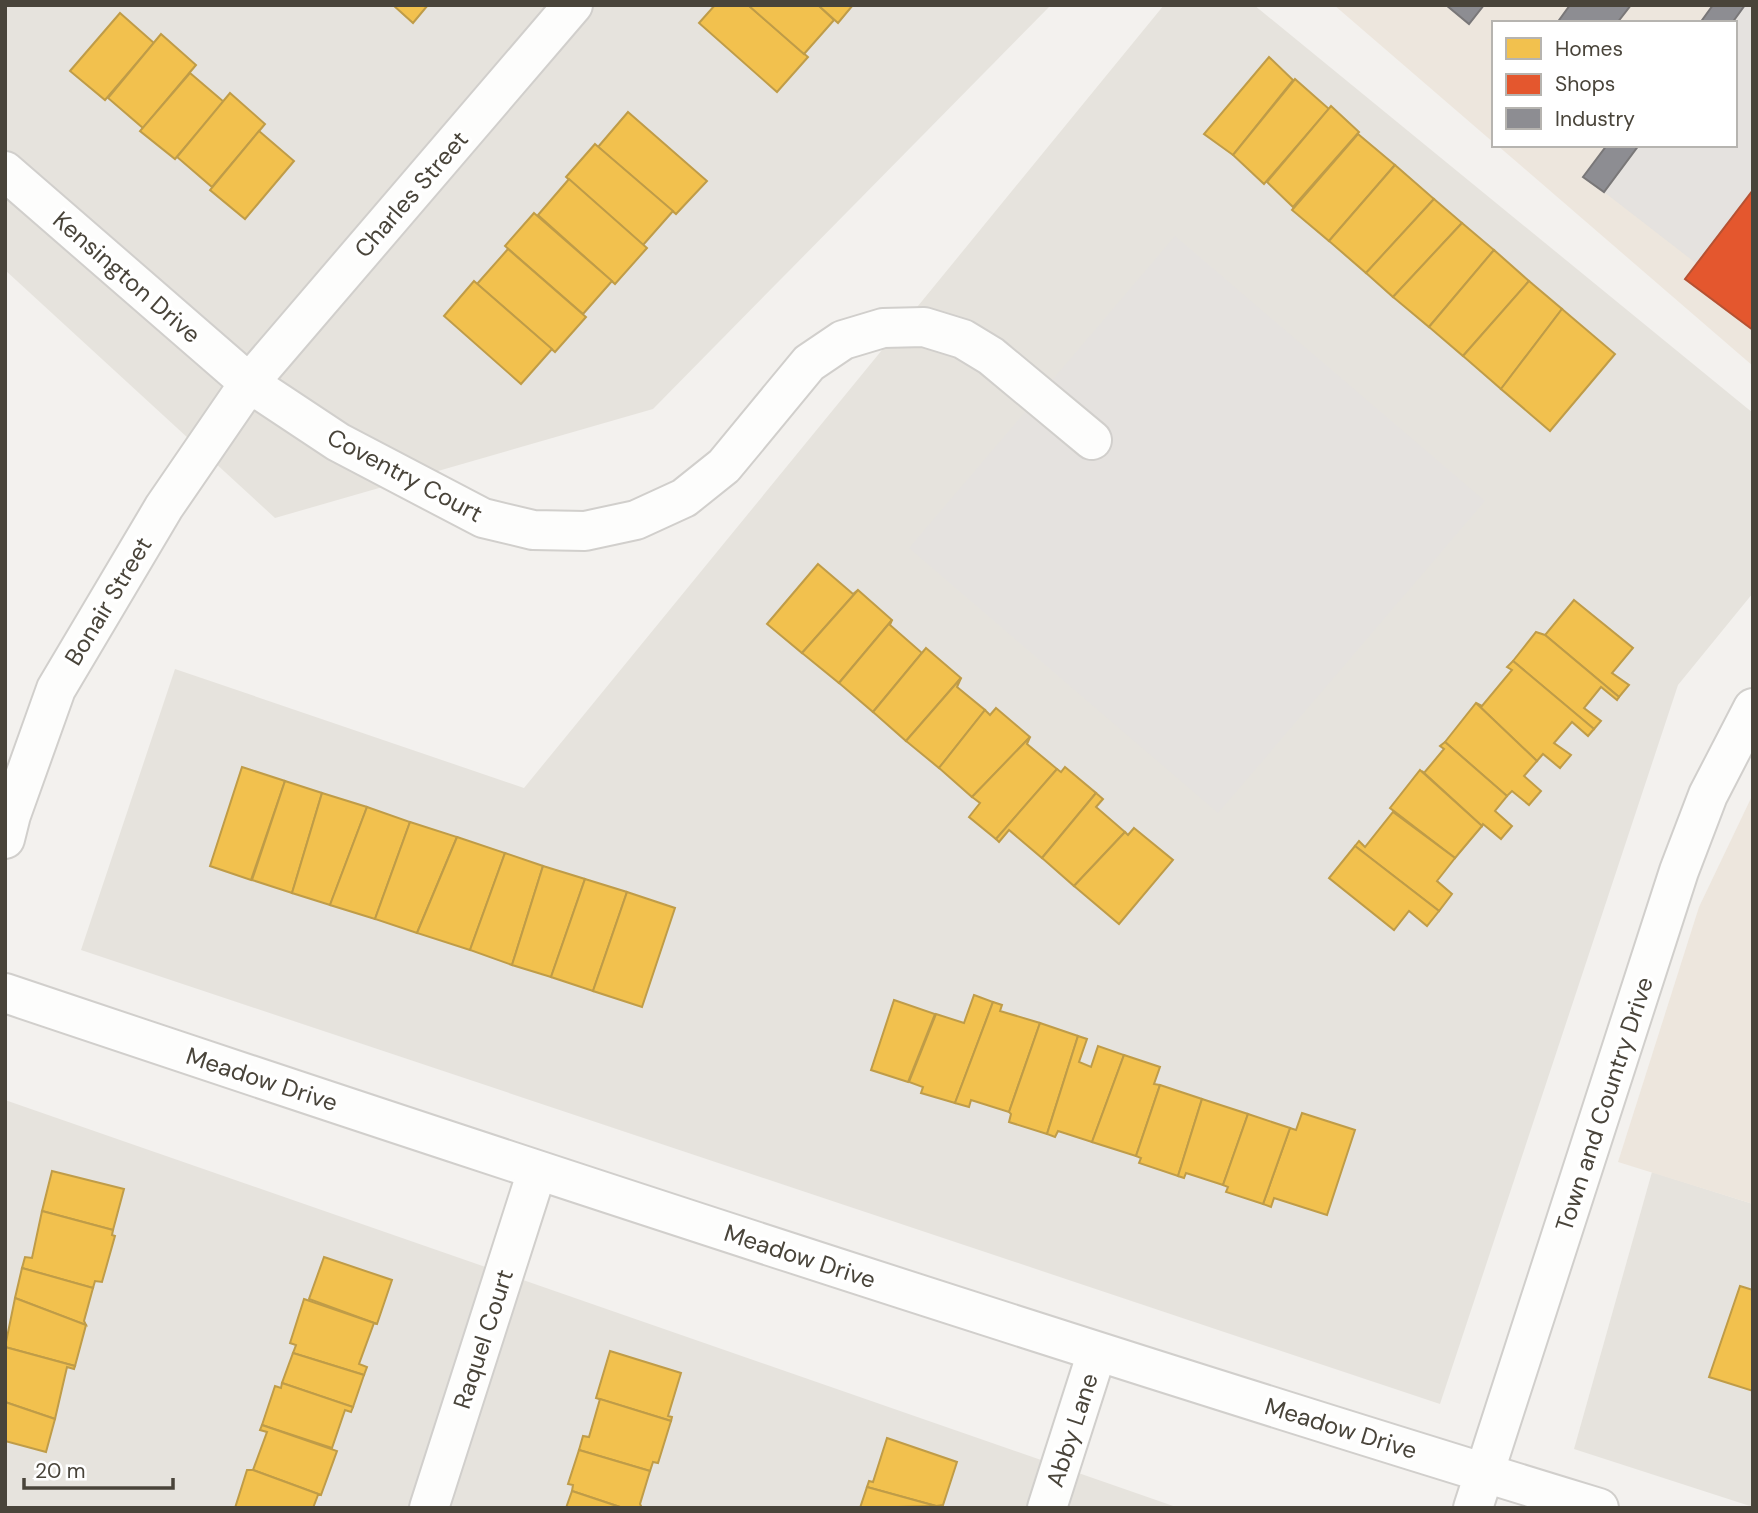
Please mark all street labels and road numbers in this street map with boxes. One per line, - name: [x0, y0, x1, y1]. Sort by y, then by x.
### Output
- street label: Charles Street: [347, 124, 475, 264]
- street label: Kensington Drive: [47, 204, 207, 350]
- street label: Coventry Court: [322, 421, 488, 529]
- street label: Bonair Street: [57, 531, 159, 671]
- street label: Town and Country Drive: [1548, 973, 1660, 1235]
- street label: Meadow Drive: [182, 1040, 342, 1118]
- street label: Meadow Drive: [720, 1217, 880, 1295]
- street label: Raquel Court: [446, 1265, 520, 1413]
- street label: Abby Lane: [1039, 1369, 1105, 1491]
- street label: Meadow Drive: [1261, 1390, 1421, 1466]

